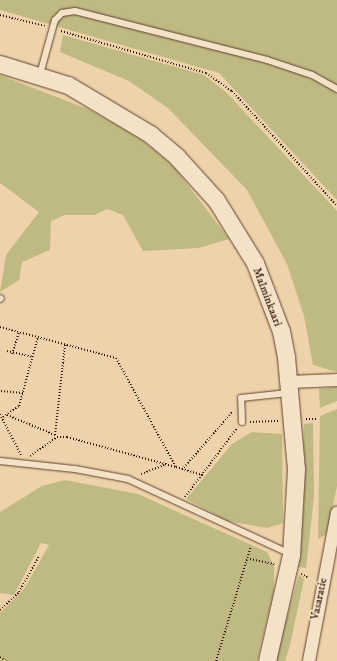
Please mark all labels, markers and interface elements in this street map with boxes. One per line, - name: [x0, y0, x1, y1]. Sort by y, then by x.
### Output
- street label: Malminkaari: [249, 266, 285, 328]
- street label: Vasaratie: [308, 577, 330, 621]

